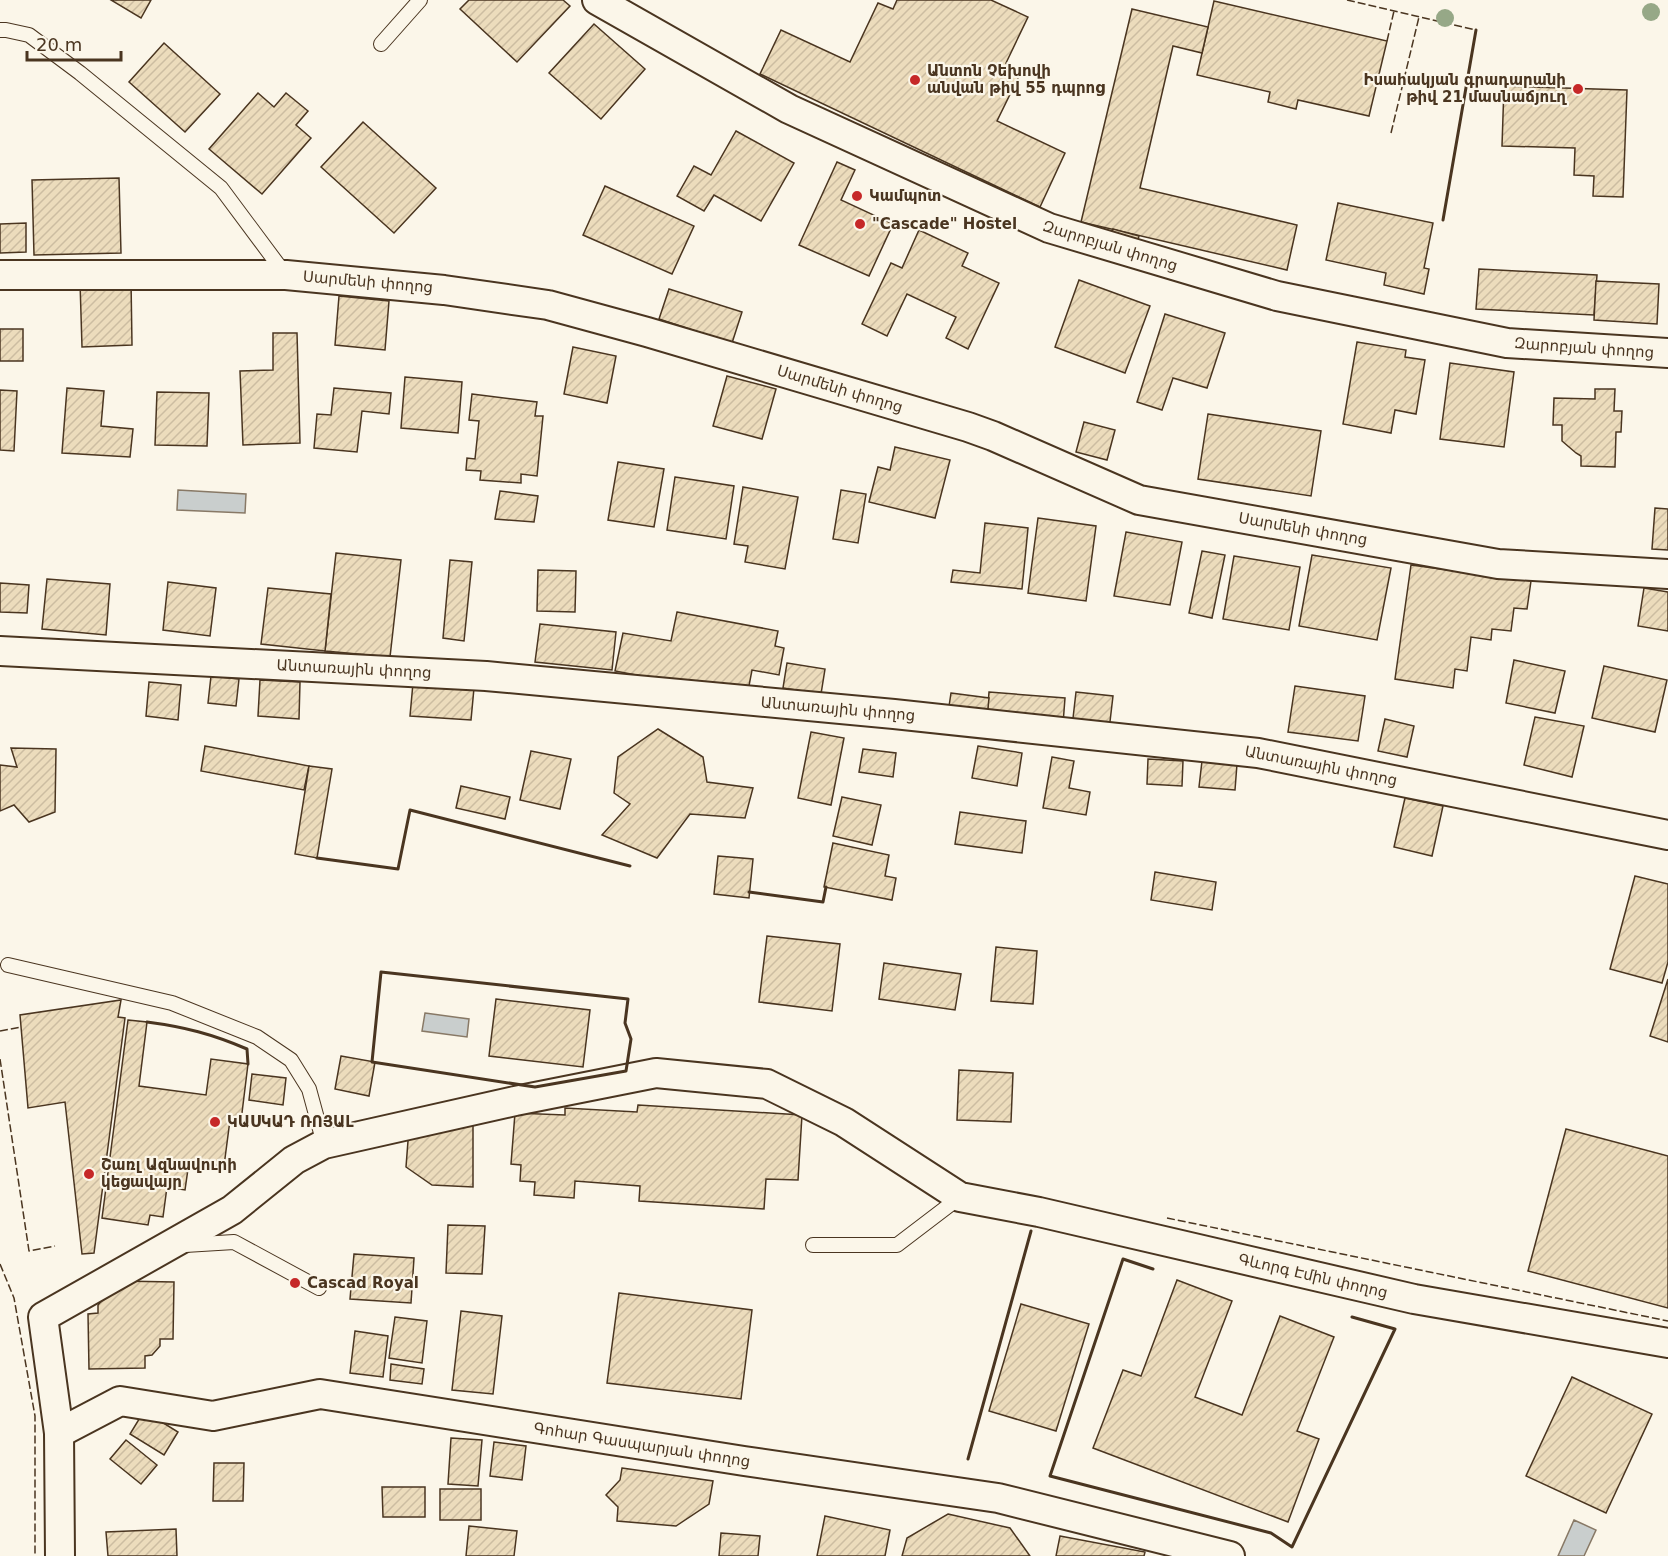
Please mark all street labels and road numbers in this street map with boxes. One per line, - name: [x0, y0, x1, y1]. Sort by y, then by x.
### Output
- street label: Զարոբյան փողոց: [1040, 217, 1180, 275]
- street label: Սարմենի փողոց: [302, 267, 434, 297]
- street label: Զարոբյան փողոց: [1513, 334, 1655, 362]
- street label: Սարմենի փողոց: [775, 361, 905, 417]
- street label: Սարմենի փողոց: [1237, 509, 1369, 549]
- street label: Անտառային փողոց: [276, 656, 432, 682]
- street label: Անտառային փողոց: [760, 693, 916, 725]
- street label: Անտառային փողոց: [1243, 742, 1399, 790]
- street label: Գևորգ Էմին փողոց: [1237, 1250, 1389, 1302]
- street label: Գոհար Գասպարյան փողոց: [532, 1419, 752, 1471]

